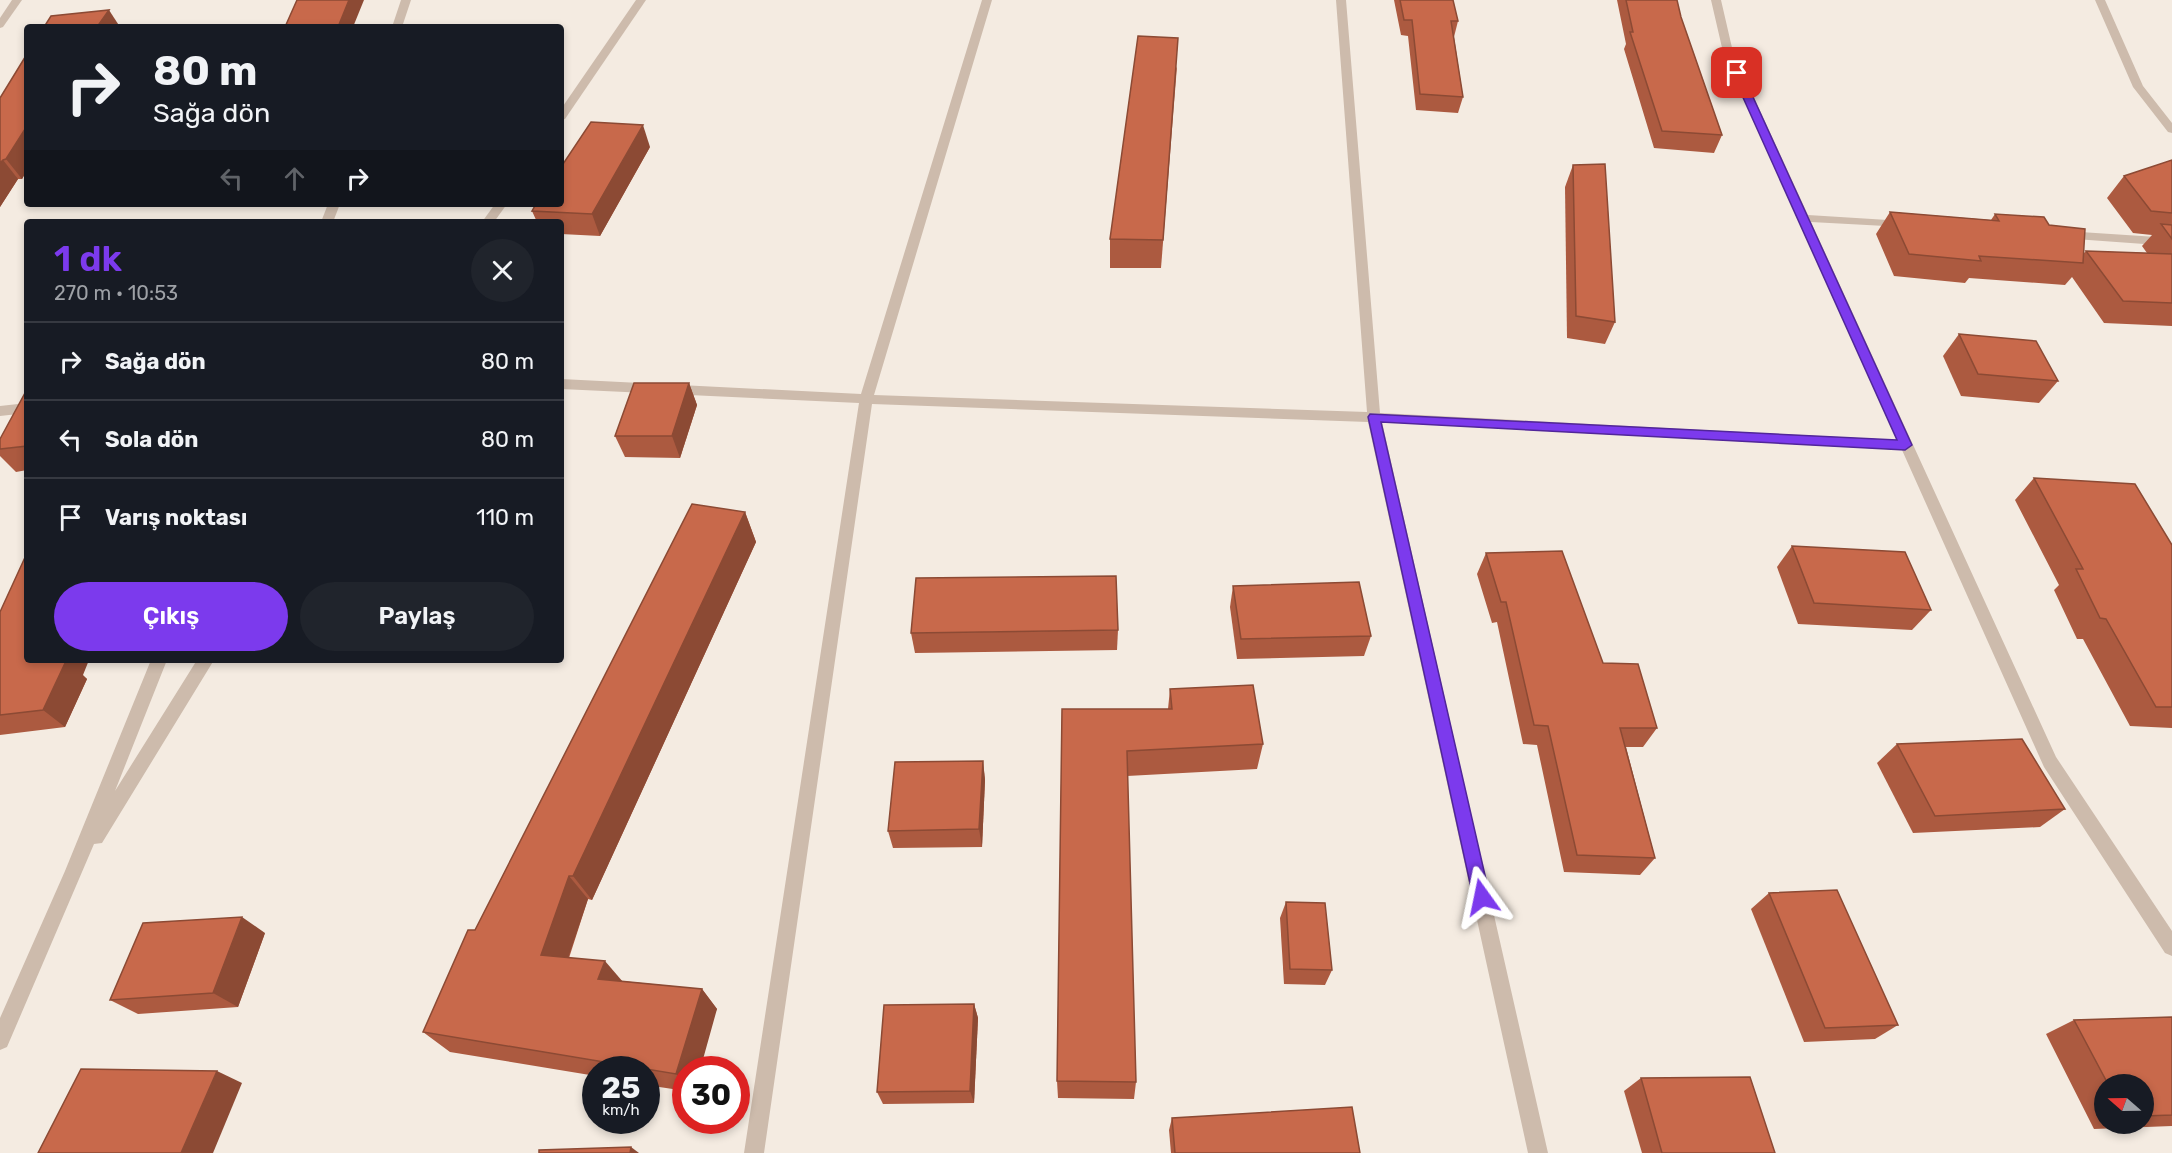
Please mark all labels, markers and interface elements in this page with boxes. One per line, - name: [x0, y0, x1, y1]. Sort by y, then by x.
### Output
- text: 80 m: [153, 46, 257, 96]
- pin: [1711, 47, 1762, 98]
- icon: right: [54, 48, 132, 126]
- icon: arrive: [1720, 56, 1753, 89]
- text: Sağa dön: [153, 97, 270, 129]
- icon: left: [215, 162, 248, 195]
- icon: ahead: [278, 162, 311, 195]
- icon: right: [341, 162, 374, 195]
- text: 1 dk: [54, 237, 122, 280]
- button: close: [471, 239, 534, 302]
- text: 270 m · 10:53: [54, 281, 178, 305]
- icon: right: [54, 345, 87, 378]
- text: Sağa dön: [105, 348, 206, 375]
- text: 80 m: [481, 348, 534, 375]
- icon: left: [54, 423, 87, 456]
- text: Sola dön: [105, 426, 198, 453]
- text: 80 m: [481, 426, 534, 453]
- icon: arrive: [54, 501, 87, 534]
- text: Varış noktası: [105, 504, 247, 531]
- text: 110 m: [476, 504, 534, 531]
- button: Çıkış: [54, 582, 288, 651]
- button: Paylaş: [300, 582, 534, 651]
- position arrow: [1450, 865, 1514, 929]
- speed limit sign: 30: [672, 1056, 750, 1134]
- text: 25: [602, 1070, 640, 1106]
- north arrow: [2094, 1074, 2154, 1134]
- map controls: [2094, 1074, 2154, 1134]
- text: km/h: [602, 1101, 640, 1119]

